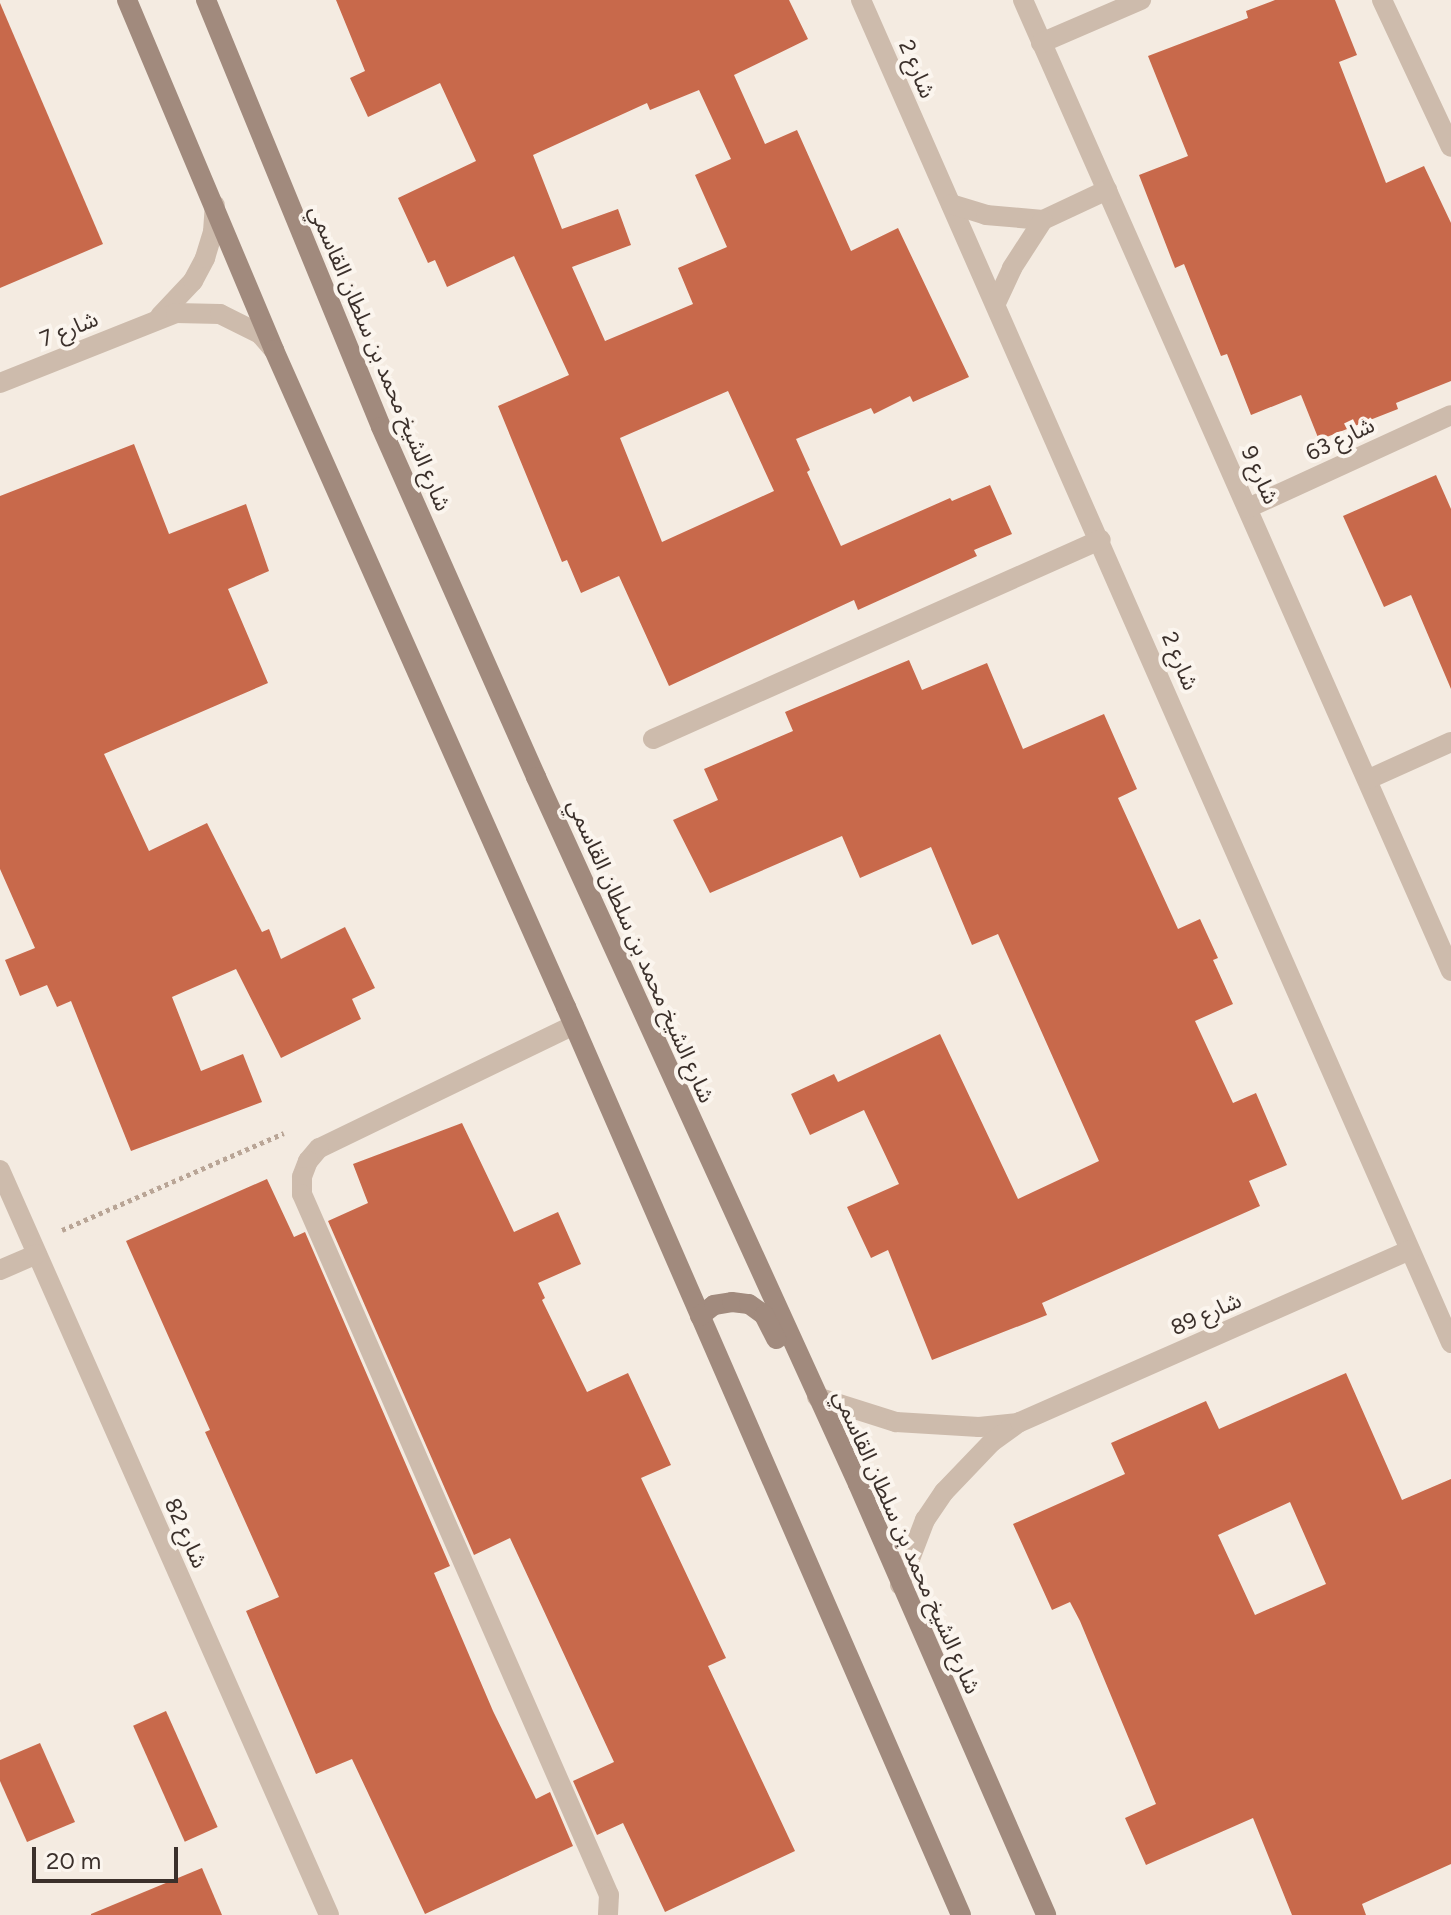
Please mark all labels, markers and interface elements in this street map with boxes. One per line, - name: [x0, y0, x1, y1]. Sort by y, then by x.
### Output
- street label: شارع 2: [893, 36, 941, 102]
- street label: شارع الشيخ محمد بن سلطان القاسمي: [303, 201, 457, 515]
- street label: شارع 7: [36, 305, 102, 353]
- street label: شارع 63: [1301, 412, 1379, 466]
- street label: شارع 9: [1236, 442, 1284, 508]
- street label: شارع 2: [1156, 628, 1204, 694]
- street label: شارع الشيخ محمد بن سلطان القاسمي: [562, 795, 720, 1107]
- street label: شارع 89: [1167, 1287, 1245, 1341]
- street label: شارع الشيخ محمد بن سلطان القاسمي: [828, 1386, 986, 1698]
- street label: شارع 82: [159, 1494, 213, 1572]
- scale bar: [36, 1831, 182, 1881]
- text: 20 m: [46, 1846, 101, 1875]

